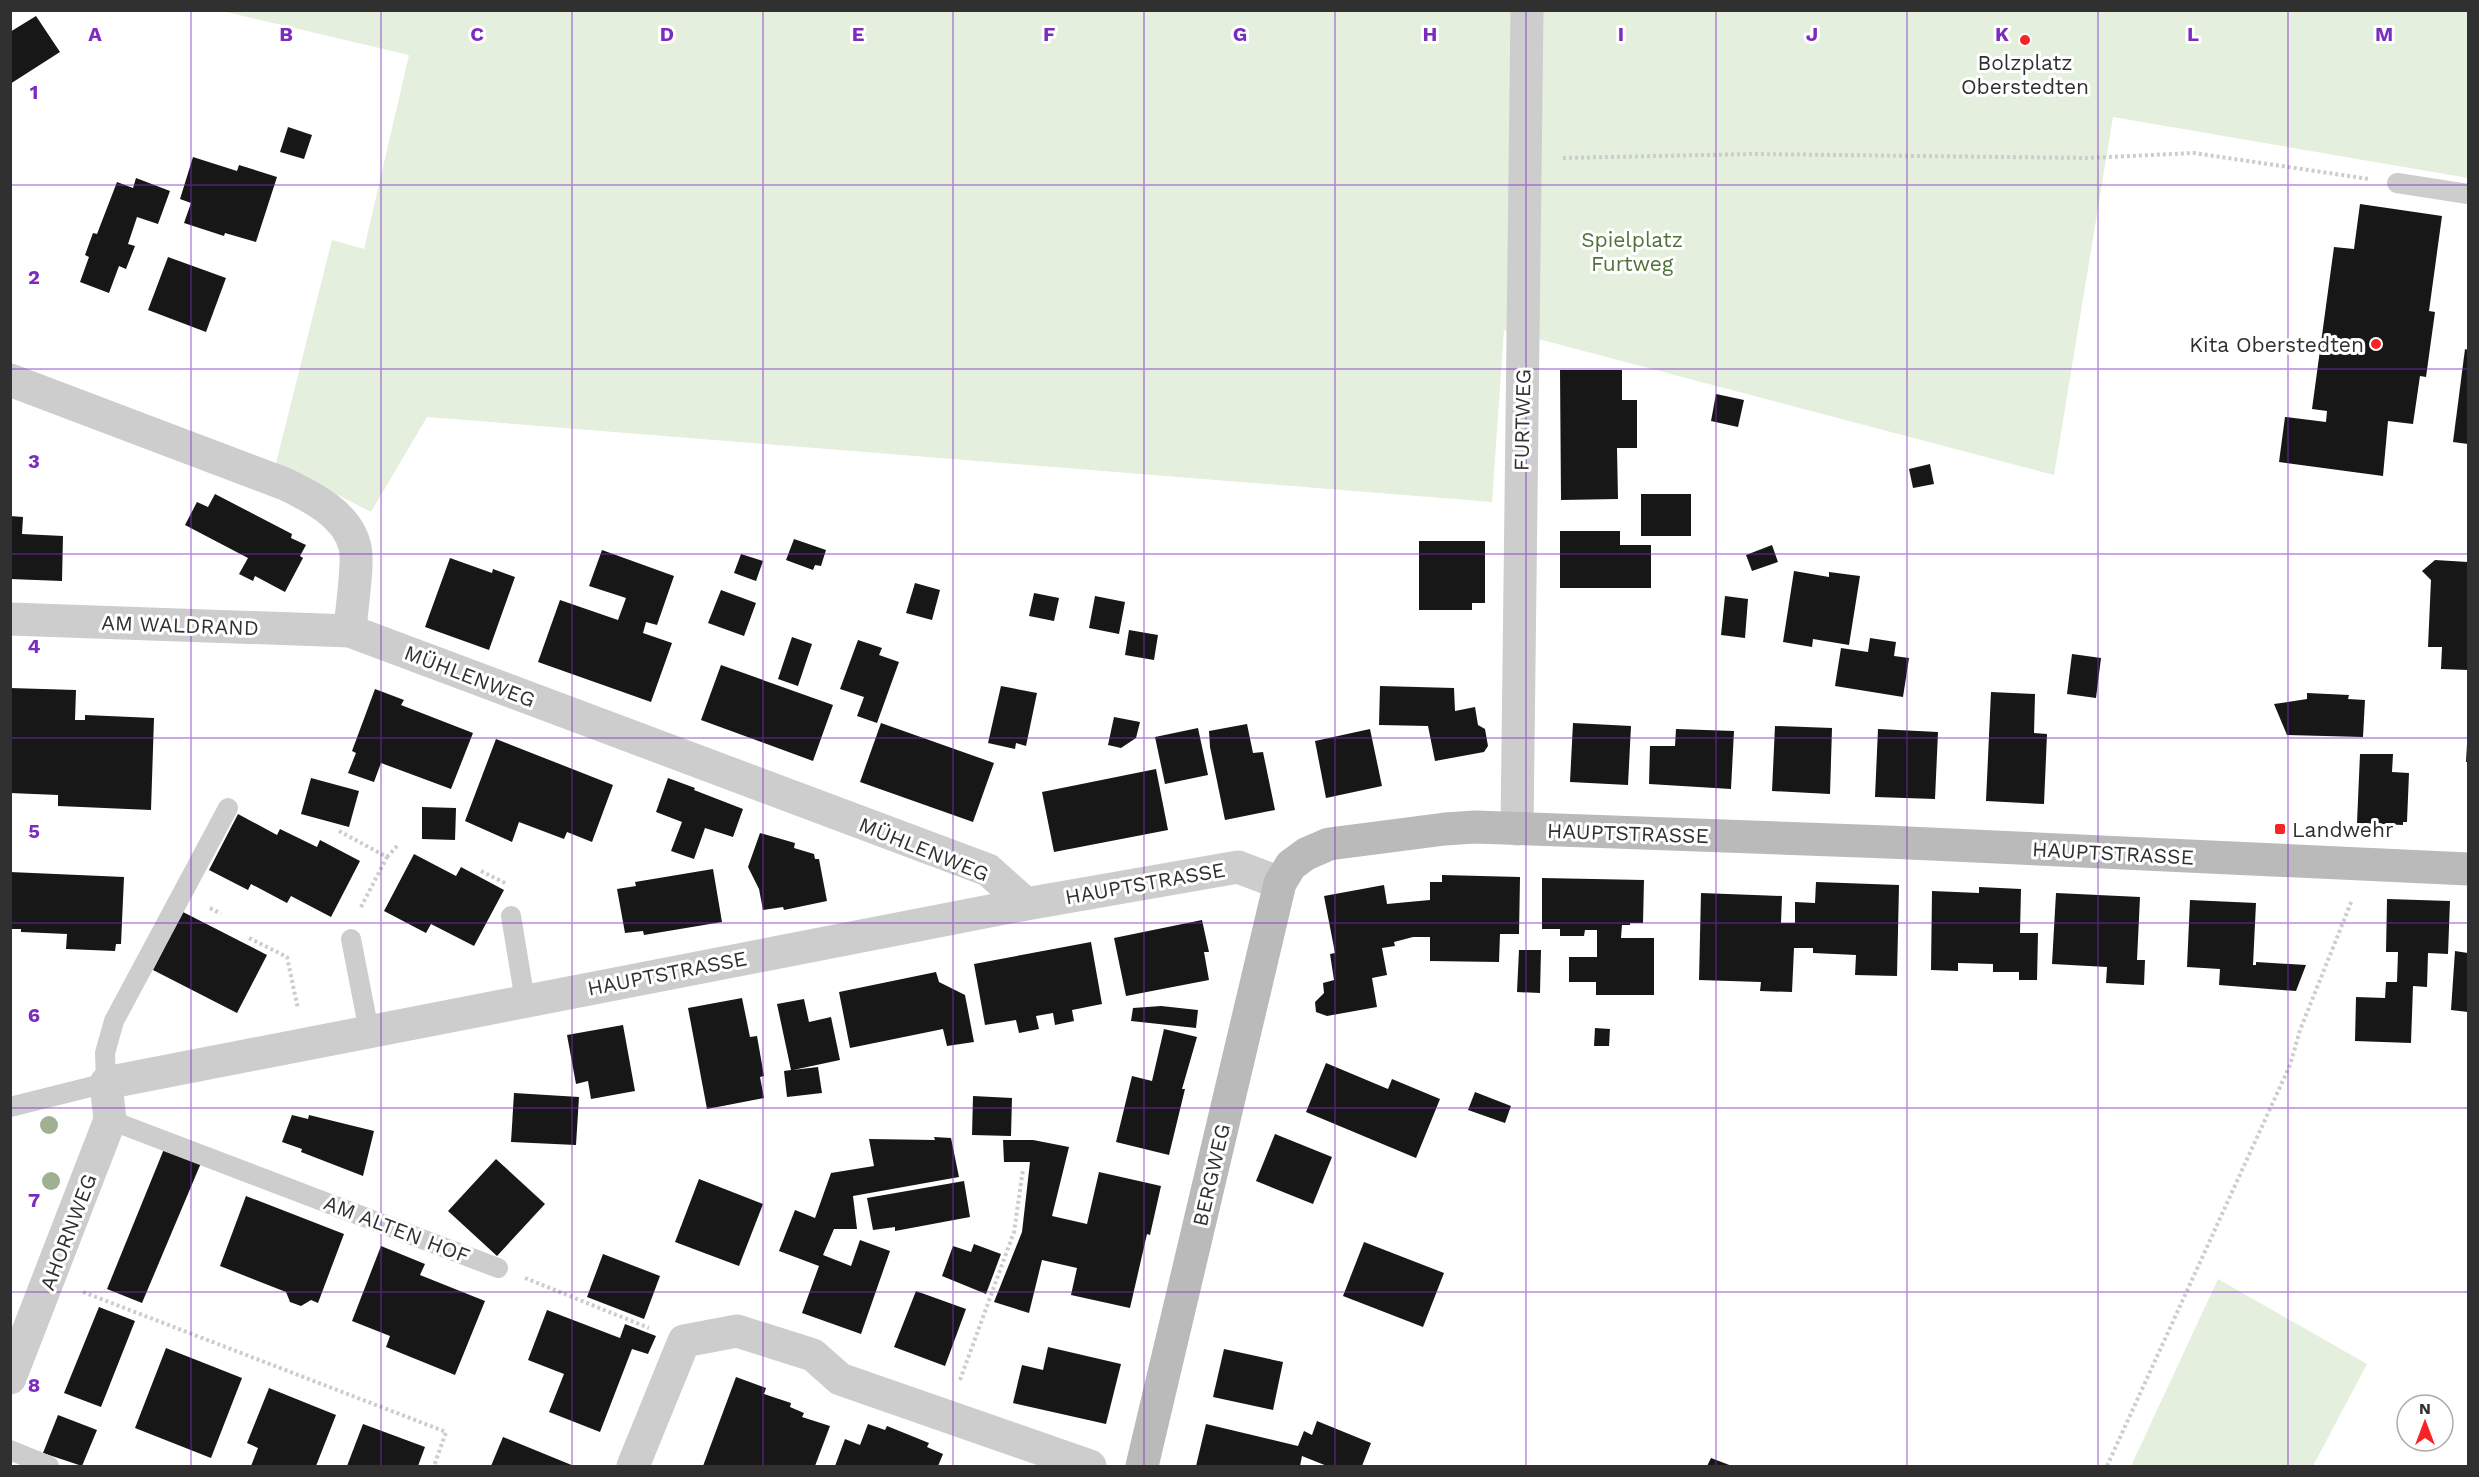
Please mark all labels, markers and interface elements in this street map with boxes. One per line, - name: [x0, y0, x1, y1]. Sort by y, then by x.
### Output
- text: A: [88, 22, 102, 46]
- text: B: [279, 22, 293, 46]
- text: C: [470, 22, 484, 46]
- text: D: [660, 22, 674, 46]
- text: E: [852, 22, 864, 46]
- text: F: [1043, 22, 1055, 46]
- text: G: [1233, 22, 1247, 46]
- text: H: [1423, 22, 1437, 46]
- text: I: [1618, 22, 1624, 46]
- text: J: [1806, 22, 1818, 46]
- text: K: [1995, 22, 2009, 46]
- text: L: [2187, 22, 2199, 46]
- text: M: [2375, 22, 2393, 46]
- marker: Bolzplatz Oberstedten: [2018, 33, 2032, 47]
- place label: Bolzplatz Oberstedten: [1961, 50, 2089, 99]
- text: 1: [30, 80, 38, 104]
- park label: Spielplatz Furtweg: [1581, 227, 1683, 276]
- text: 2: [28, 265, 40, 289]
- place label: Kita Oberstedten: [2189, 332, 2364, 357]
- marker: Kita Oberstedten: [2369, 337, 2383, 351]
- street label: FURTWEG: [1509, 369, 1535, 471]
- text: 3: [28, 449, 40, 473]
- street label: AM WALDRAND: [101, 610, 259, 640]
- text: 4: [28, 634, 41, 658]
- street label: MÜHLENWEG: [401, 640, 539, 712]
- street label: MÜHLENWEG: [855, 812, 993, 886]
- place label: Landwehr: [2292, 817, 2394, 842]
- street label: HAUPTSTRASSE: [1547, 818, 1709, 848]
- text: 5: [28, 819, 40, 843]
- marker: Landwehr: [2273, 822, 2287, 836]
- street label: HAUPTSTRASSE: [2031, 836, 2195, 870]
- street label: HAUPTSTRASSE: [1063, 857, 1227, 909]
- street label: HAUPTSTRASSE: [585, 945, 749, 1001]
- text: 6: [28, 1003, 40, 1027]
- street label: BERGWEG: [1187, 1121, 1235, 1229]
- street label: AHORNWEG: [34, 1170, 102, 1294]
- text: 7: [28, 1188, 40, 1212]
- street label: AM ALTEN HOF: [320, 1190, 474, 1268]
- text: 8: [28, 1373, 40, 1397]
- north arrow: [2395, 1393, 2455, 1453]
- text: N: [2419, 1399, 2431, 1418]

